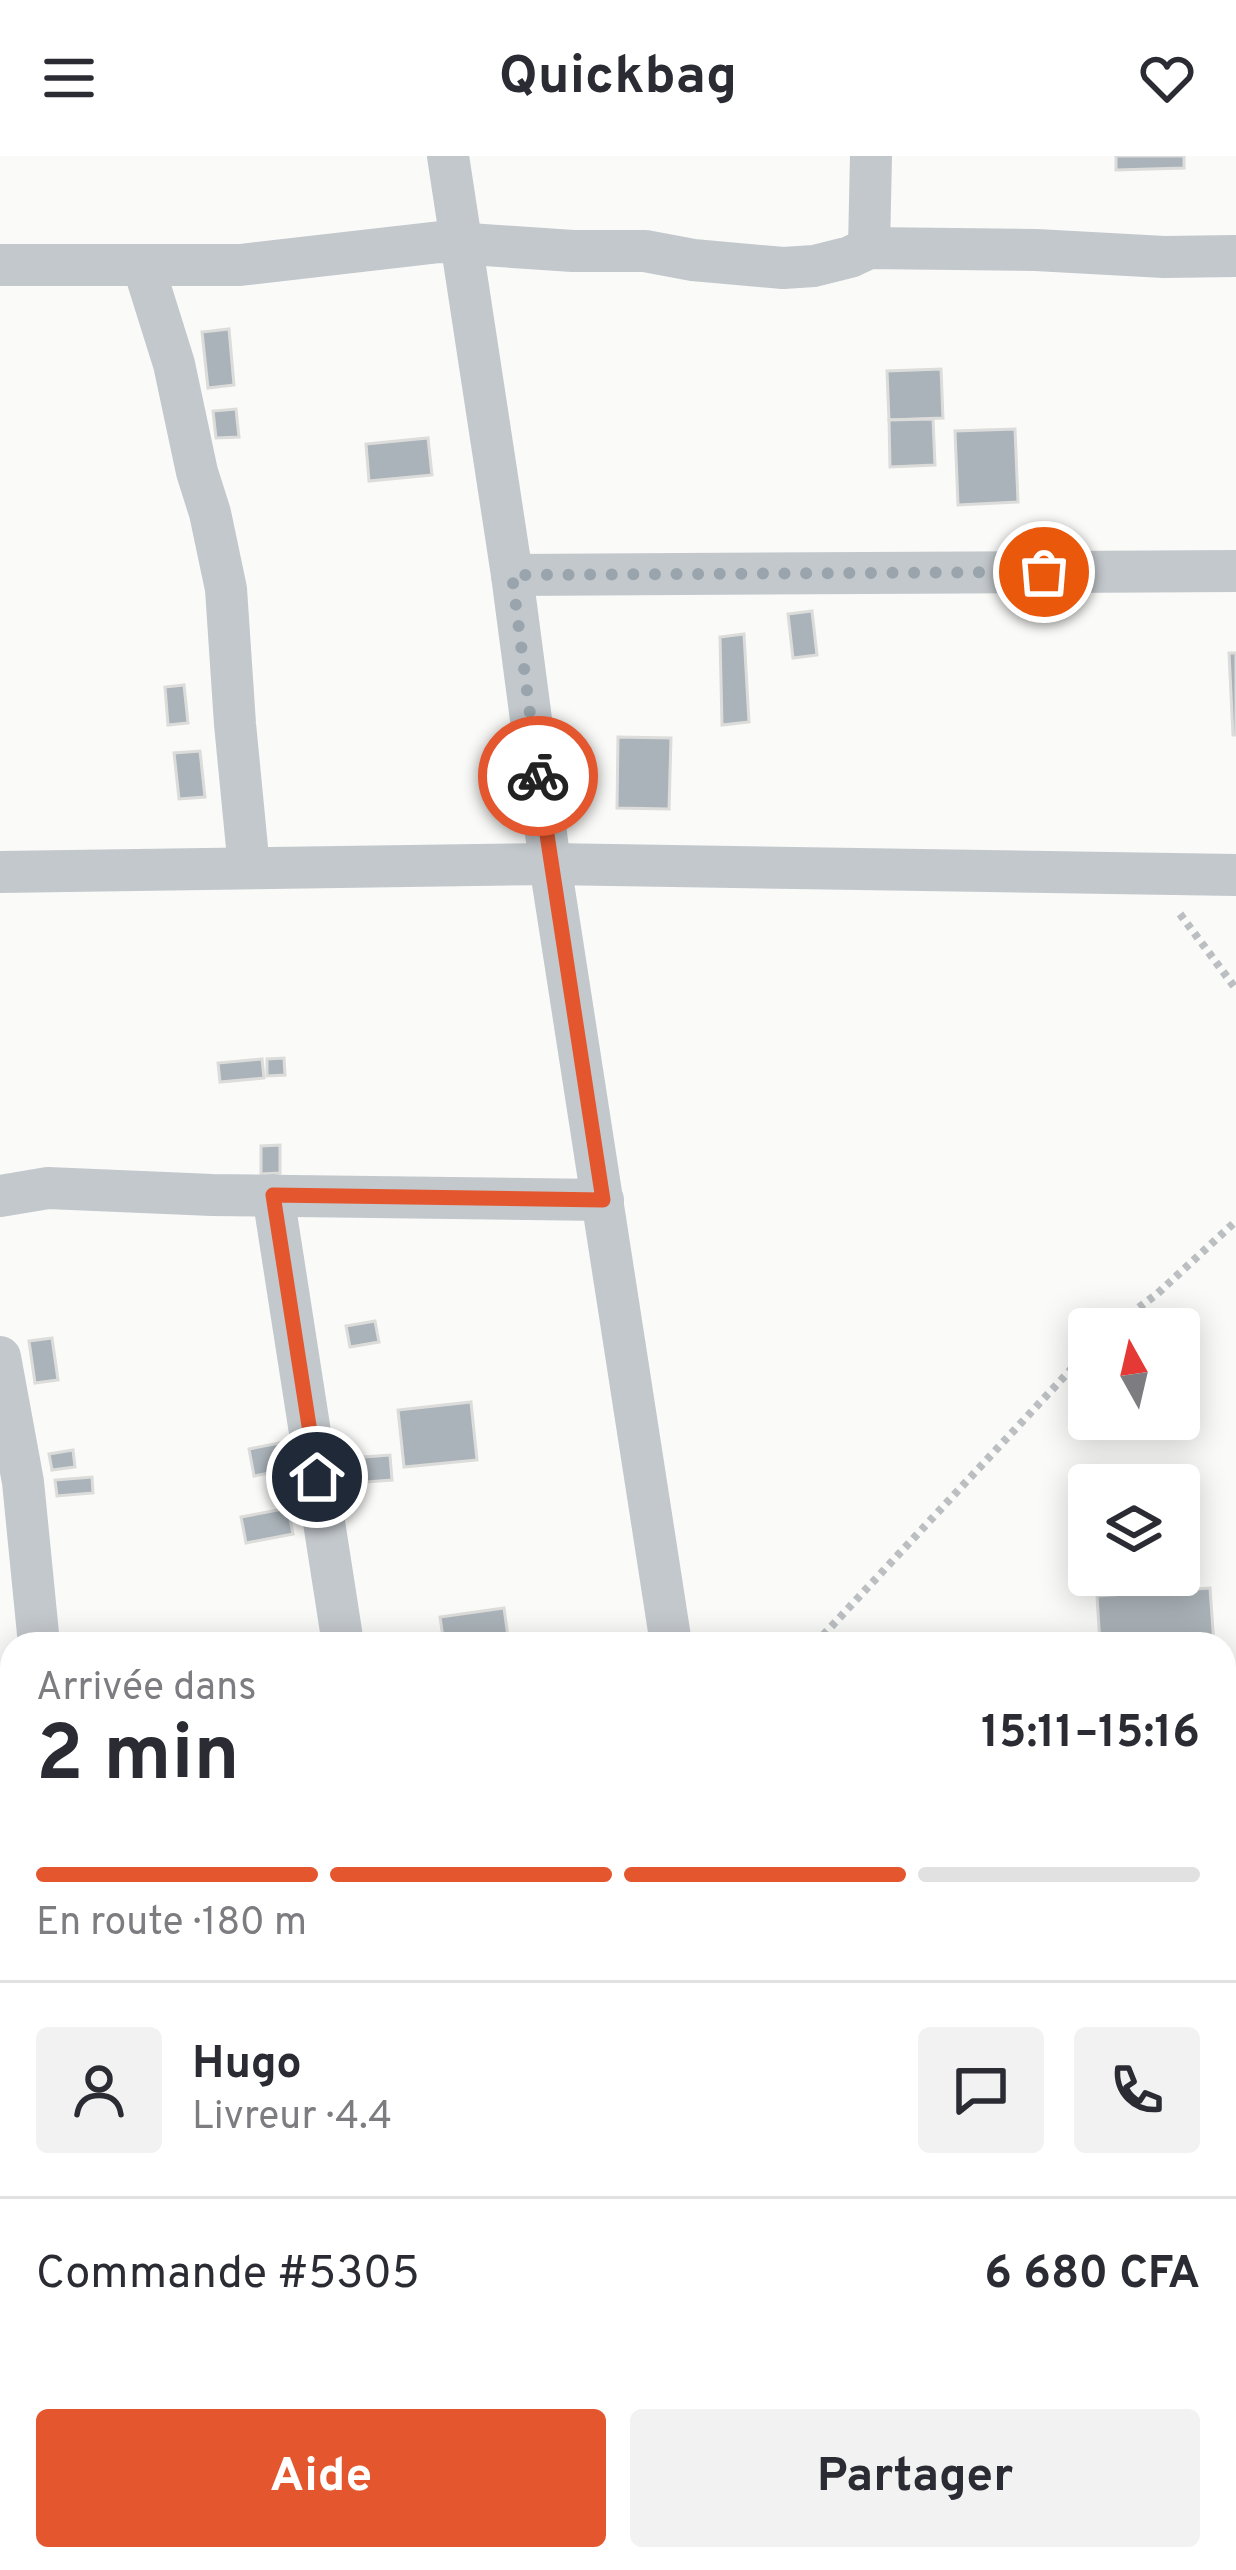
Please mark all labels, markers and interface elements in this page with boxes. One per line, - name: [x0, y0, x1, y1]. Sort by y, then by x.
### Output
- text: Quickbag: [499, 44, 737, 113]
- icon: menu: [36, 45, 102, 111]
- icon: heart: [1134, 45, 1200, 111]
- pin: [993, 521, 1095, 623]
- icon: bag: [1011, 539, 1077, 605]
- courier: [478, 716, 598, 836]
- icon: bike: [505, 743, 571, 809]
- north arrow: [1068, 1308, 1200, 1440]
- map controls: [1068, 1308, 1200, 1596]
- pin: [266, 1426, 368, 1528]
- icon: home: [284, 1444, 350, 1510]
- button: layers: [1068, 1464, 1200, 1596]
- text: Arrivée dans: [36, 1665, 256, 1714]
- text: 15:11–15:16: [981, 1706, 1200, 1763]
- text: 2 min: [36, 1709, 240, 1808]
- text: En route · 180 m: [36, 1900, 307, 1949]
- button: person: [36, 2027, 162, 2153]
- button: chat: [918, 2027, 1044, 2153]
- button: phone: [1074, 2027, 1200, 2153]
- text: Hugo: [192, 2037, 302, 2094]
- text: Livreur · 4.4: [192, 2094, 392, 2143]
- text: Commande #5305: [36, 2247, 420, 2304]
- text: 6 680 CFA: [984, 2247, 1200, 2304]
- button: Aide: [36, 2409, 606, 2547]
- button: Partager: [630, 2409, 1200, 2547]

